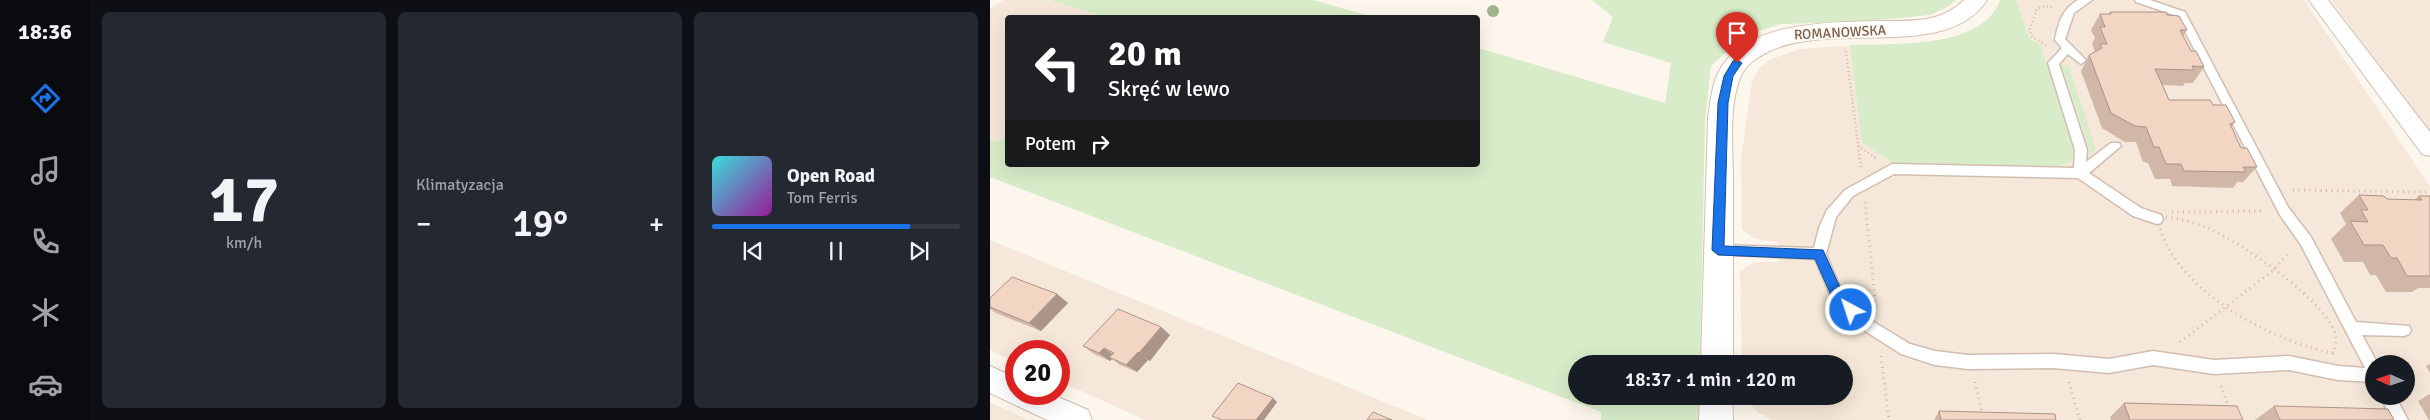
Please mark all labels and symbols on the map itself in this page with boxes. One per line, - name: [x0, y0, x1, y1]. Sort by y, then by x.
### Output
- pin: [1716, 12, 1758, 63]
- street label: ROMANOWSKA: [1793, 22, 1887, 43]
- position arrow: [1824, 283, 1876, 335]
- speed limit sign: 20: [1005, 340, 1070, 405]
- north arrow: [2365, 355, 2415, 405]

